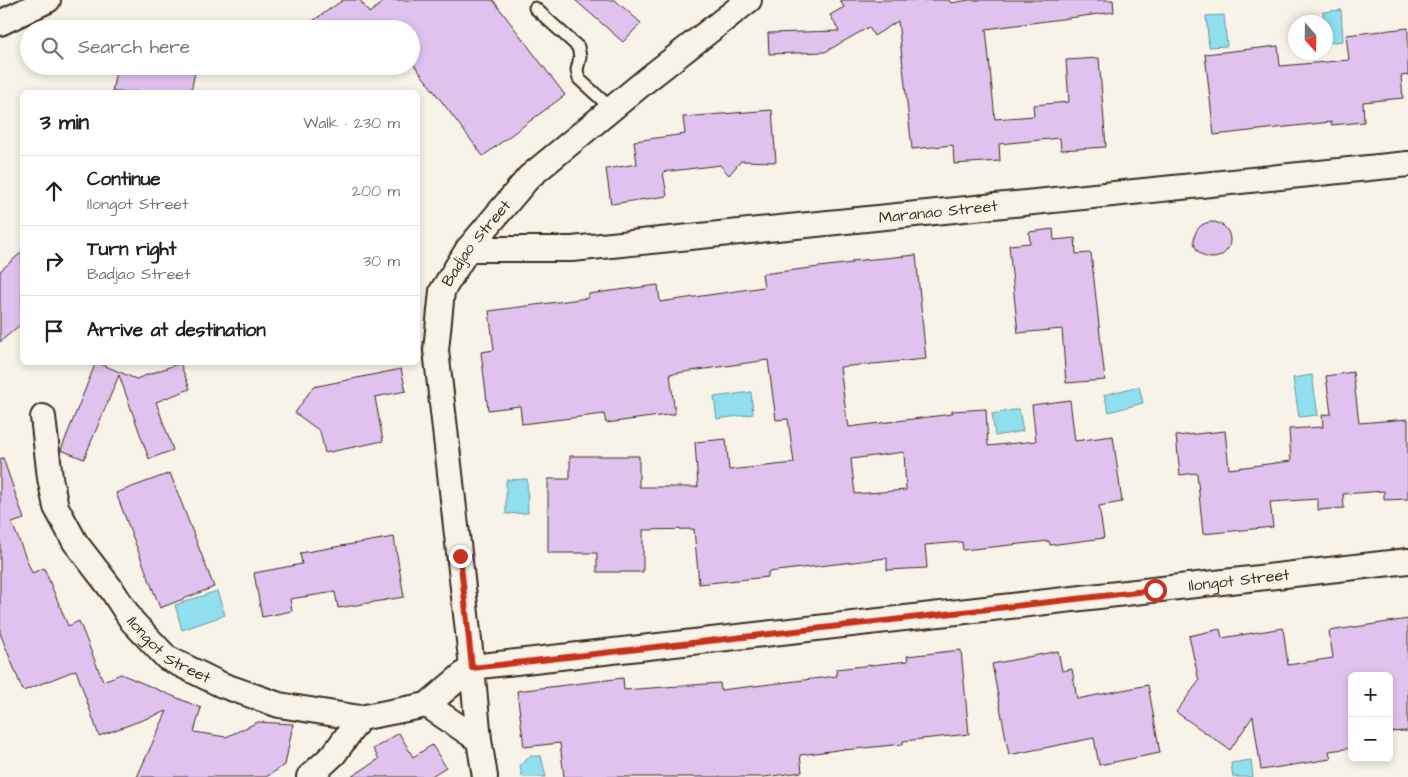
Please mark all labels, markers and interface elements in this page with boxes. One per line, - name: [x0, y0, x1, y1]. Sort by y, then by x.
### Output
- north arrow: [1288, 15, 1333, 60]
- search box: [20, 20, 420, 75]
- icon: search: [38, 34, 66, 62]
- text: Search here: [78, 34, 190, 61]
- text: 3 min: [40, 108, 89, 137]
- text: Walk · 230 m: [303, 112, 400, 134]
- text: Continue: [87, 166, 161, 193]
- icon: ahead: [40, 177, 68, 205]
- text: 200 m: [352, 180, 400, 202]
- text: Ilongot Street: [87, 193, 188, 215]
- street label: Badjao Street: [436, 195, 516, 291]
- street label: Maranao Street: [878, 195, 999, 229]
- text: Turn right: [87, 236, 176, 263]
- icon: right: [40, 247, 68, 275]
- text: 30 m: [363, 250, 400, 272]
- text: Badjao Street: [87, 263, 190, 285]
- icon: arrive: [40, 317, 68, 345]
- text: Arrive at destination: [87, 317, 266, 344]
- route end: [449, 545, 472, 568]
- street label: Ilongot Street: [1187, 563, 1291, 597]
- route start: [1144, 579, 1167, 602]
- street label: Ilongot Street: [121, 612, 215, 689]
- map controls: [1348, 672, 1393, 762]
- button: +: [1348, 672, 1393, 717]
- button: −: [1348, 717, 1393, 762]

